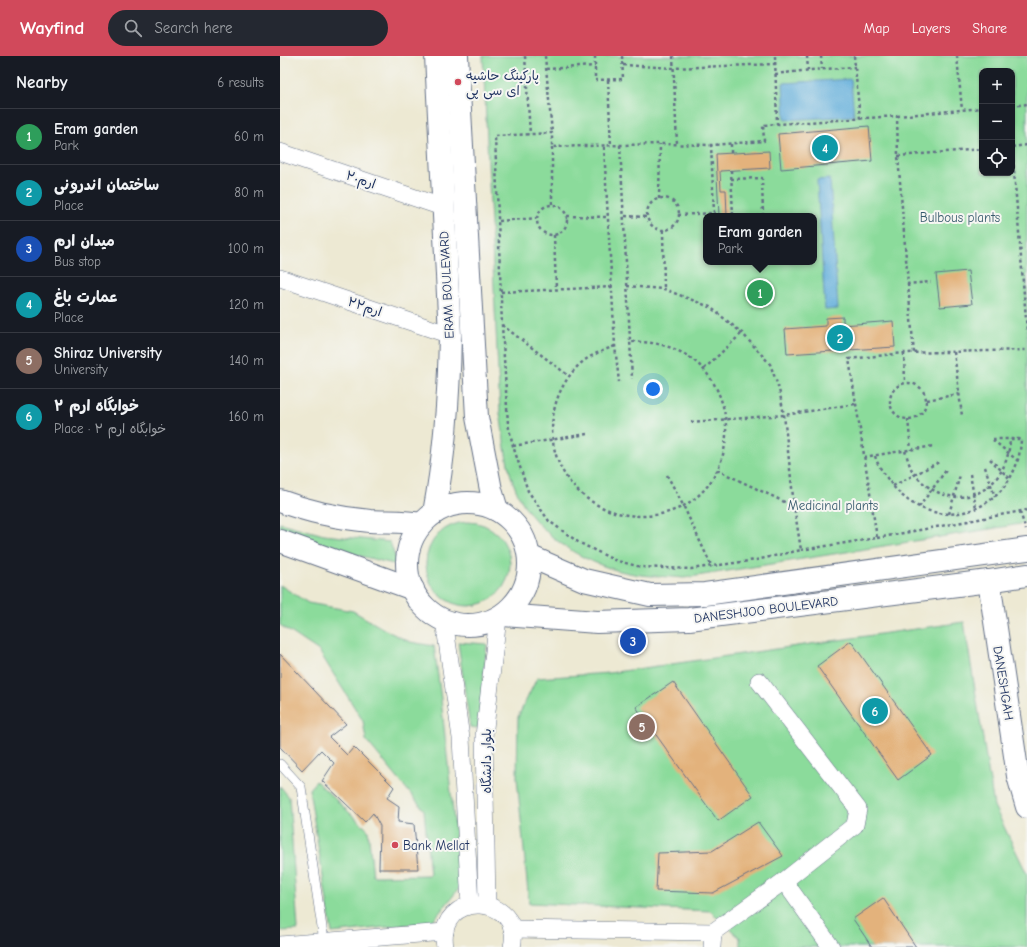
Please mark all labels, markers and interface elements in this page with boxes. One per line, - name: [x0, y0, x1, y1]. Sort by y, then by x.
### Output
- search box: [108, 10, 388, 46]
- text: Wayfind: [20, 17, 84, 39]
- icon: search: [122, 17, 144, 39]
- text: Search here: [154, 19, 233, 37]
- text: Map: [863, 20, 890, 37]
- text: Layers: [912, 20, 950, 37]
- text: Share: [972, 20, 1007, 37]
- place label: پارکینگ حاشیه ای سی پی: [466, 68, 539, 100]
- map controls: [979, 68, 1015, 176]
- button: +: [979, 68, 1015, 104]
- text: Nearby: [16, 73, 67, 92]
- text: 6 results: [217, 75, 264, 90]
- marker: پارکینگ حاشیه ای سی پی: [453, 77, 463, 87]
- button: −: [979, 104, 1015, 140]
- text: Eram garden: [54, 120, 138, 138]
- text: 1: [26, 129, 32, 144]
- text: 60 m: [234, 129, 264, 144]
- pin: 4: [812, 133, 838, 163]
- text: Park: [54, 138, 79, 153]
- button: locate: [979, 140, 1015, 176]
- street label: ارم۲۰: [343, 167, 378, 194]
- text: ساختمان اندرونی: [54, 176, 159, 194]
- text: 2: [26, 185, 32, 200]
- text: 80 m: [234, 185, 264, 200]
- text: Place: [54, 198, 84, 213]
- park label: Bulbous plants: [920, 210, 1000, 225]
- popup: [703, 213, 817, 265]
- text: Eram garden: [718, 223, 802, 241]
- street label: ERAM BOULEVARD: [436, 231, 457, 339]
- text: میدان ارم: [54, 232, 115, 250]
- text: 3: [26, 241, 32, 256]
- text: 100 m: [228, 241, 264, 256]
- text: Park: [718, 241, 743, 256]
- text: Bus stop: [54, 254, 101, 269]
- pin: 1: [747, 278, 773, 308]
- text: عمارت باغ: [54, 288, 118, 306]
- street label: ارم۲۲: [345, 294, 384, 322]
- text: 4: [26, 297, 32, 312]
- text: 120 m: [229, 297, 264, 312]
- text: Place: [54, 310, 84, 325]
- pin: 2: [827, 323, 853, 353]
- text: Shiraz University: [54, 344, 162, 362]
- text: 5: [26, 353, 32, 368]
- text: 140 m: [230, 353, 264, 368]
- text: University: [54, 362, 108, 377]
- your location: [643, 379, 663, 399]
- text: خوابگاه ارم ۲: [54, 397, 139, 415]
- text: 6: [26, 409, 32, 424]
- text: 160 m: [229, 409, 264, 424]
- text: Place · خوابگاه ارم ۲: [54, 421, 166, 436]
- park label: Medicinal plants: [788, 498, 878, 513]
- street label: DANESHJOO BOULEVARD: [693, 593, 839, 626]
- pin: 3: [620, 626, 646, 656]
- street label: DANESHGAH: [990, 645, 1017, 721]
- pin: 6: [862, 696, 888, 726]
- pin: 5: [629, 712, 655, 742]
- street label: بلوار دانشگاه: [479, 728, 495, 794]
- place label: Bank Mellat: [403, 838, 470, 853]
- marker: Bank Mellat: [390, 840, 400, 850]

